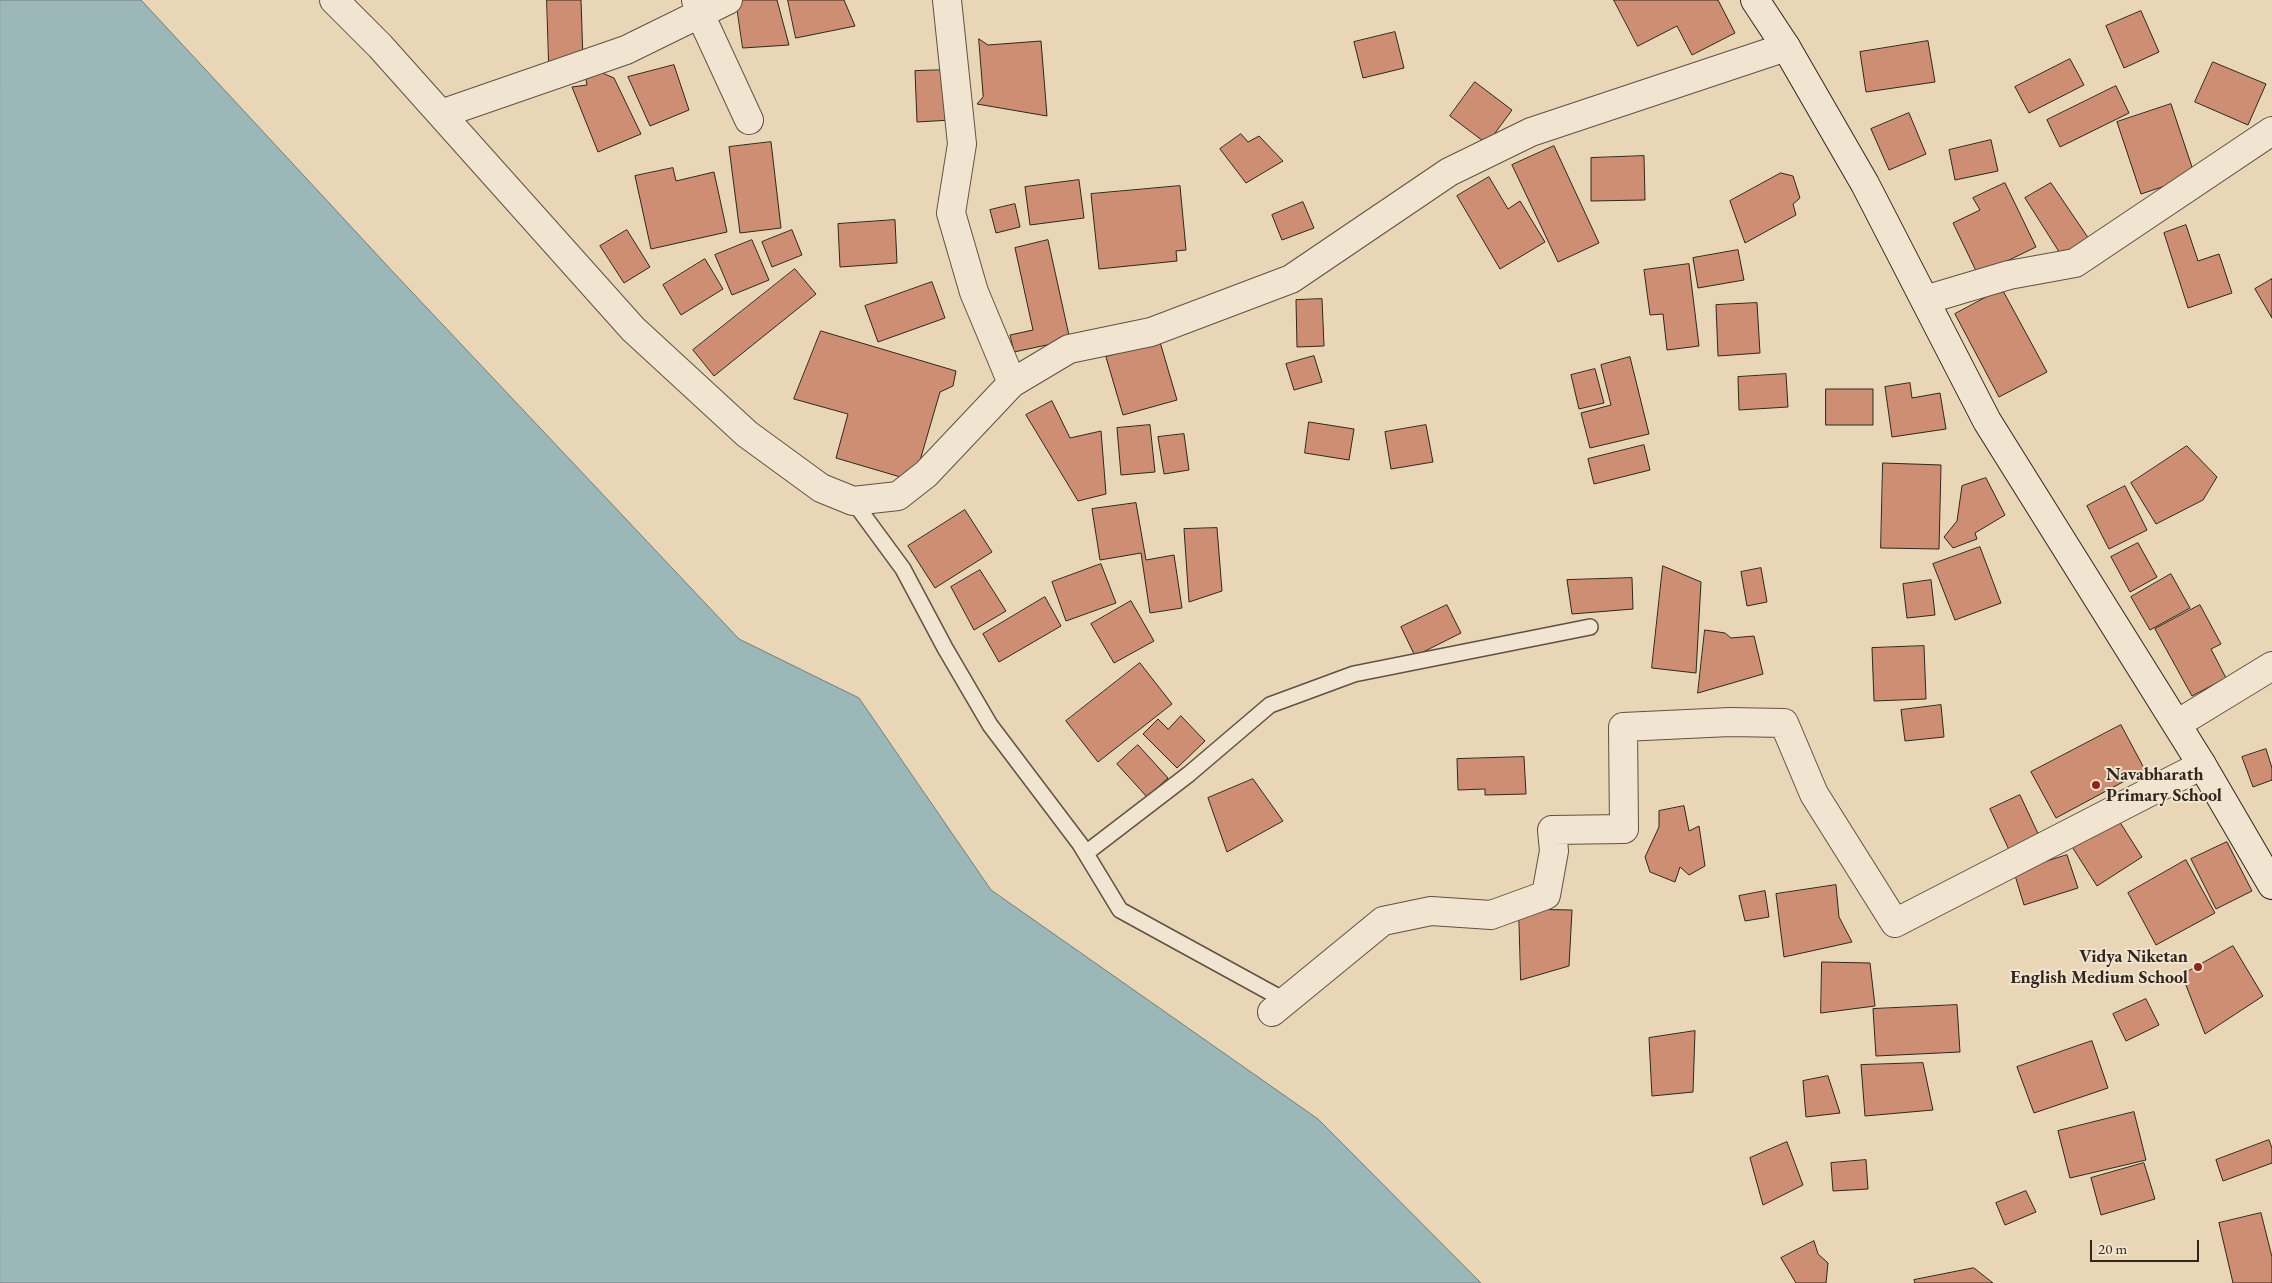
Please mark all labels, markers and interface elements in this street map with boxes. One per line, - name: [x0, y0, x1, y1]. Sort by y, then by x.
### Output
- place label: Navabharath Primary School: [2106, 764, 2222, 806]
- marker: Navabharath Primary School: [2090, 779, 2102, 791]
- place label: Vidya Niketan English Medium School: [2010, 946, 2188, 989]
- marker: Vidya Niketan English Medium School: [2192, 961, 2204, 973]
- scale bar: [2092, 1230, 2201, 1262]
- text: 20 m: [2098, 1239, 2127, 1258]

